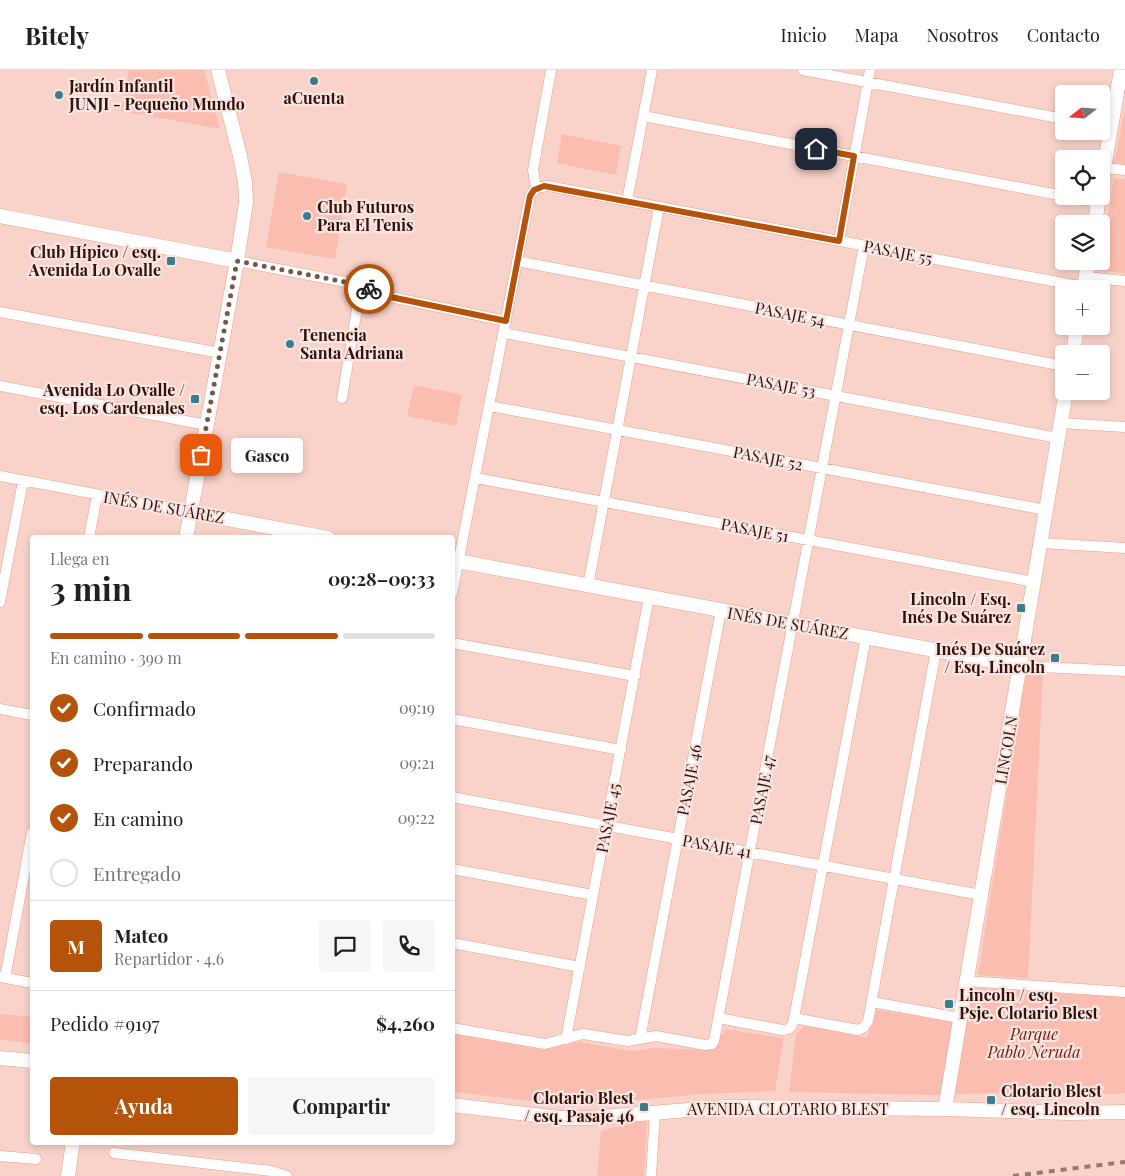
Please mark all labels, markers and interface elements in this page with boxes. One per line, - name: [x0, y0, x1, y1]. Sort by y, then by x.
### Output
- text: Bitely: [25, 19, 89, 51]
- text: Inicio: [781, 23, 827, 47]
- text: Mapa: [855, 23, 899, 47]
- text: Nosotros: [927, 23, 999, 47]
- text: Contacto: [1027, 23, 1100, 47]
- place label: Jardín Infantil JUNJI - Pequeño Mundo: [68, 75, 245, 114]
- marker: aCuenta: [308, 75, 320, 87]
- north arrow: [1055, 85, 1110, 140]
- map controls: [1055, 85, 1110, 400]
- place label: aCuenta: [284, 87, 345, 108]
- marker: Jardín Infantil JUNJI - Pequeño Mundo: [53, 89, 65, 101]
- pin: [795, 128, 837, 170]
- icon: home: [802, 135, 830, 163]
- button: locate: [1055, 150, 1110, 205]
- place label: Club Futuros Para El Tenis: [317, 196, 414, 235]
- marker: Club Futuros Para El Tenis: [301, 210, 313, 222]
- button: layers: [1055, 215, 1110, 270]
- street label: PASAJE 55: [862, 235, 934, 268]
- place label: Club Hípico / esq. Avenida Lo Ovalle: [28, 241, 161, 280]
- marker: Club Hípico / esq. Avenida Lo Ovalle: [165, 255, 177, 267]
- courier: [344, 264, 394, 314]
- icon: bike: [355, 275, 383, 303]
- button: +: [1055, 280, 1110, 335]
- street label: PASAJE 54: [753, 296, 827, 331]
- place label: Tenencia Santa Adriana: [300, 324, 404, 363]
- marker: Tenencia Santa Adriana: [284, 338, 296, 350]
- button: −: [1055, 345, 1110, 400]
- street label: PASAJE 53: [745, 368, 818, 402]
- place label: Avenida Lo Ovalle / esq. Los Cardenales: [39, 379, 185, 418]
- marker: Avenida Lo Ovalle / esq. Los Cardenales: [189, 393, 201, 405]
- pin: [180, 434, 222, 476]
- callout: Gasco: [231, 438, 304, 472]
- street label: PASAJE 52: [731, 440, 805, 475]
- icon: bag: [187, 441, 215, 469]
- text: Gasco: [245, 445, 289, 466]
- street label: INÉS DE SUÁREZ: [102, 486, 226, 528]
- street label: PASAJE 51: [719, 513, 791, 546]
- text: Llega en: [50, 548, 110, 569]
- text: 09:28–09:33: [328, 565, 435, 591]
- text: 3 min: [50, 566, 132, 609]
- place label: Lincoln / Esq. Inés De Suárez: [902, 588, 1011, 627]
- street label: INÉS DE SUÁREZ: [726, 602, 850, 644]
- marker: Lincoln / Esq. Inés De Suárez: [1015, 602, 1027, 614]
- place label: Inés De Suárez / Esq. Lincoln: [936, 638, 1045, 677]
- text: En camino · 390 m: [50, 647, 182, 668]
- marker: Inés De Suárez / Esq. Lincoln: [1049, 652, 1061, 664]
- icon: check: [50, 694, 78, 722]
- text: Confirmado: [93, 695, 196, 721]
- text: 09:19: [399, 697, 435, 718]
- street label: LINCOLN: [989, 714, 1022, 786]
- street label: PASAJE 46: [671, 742, 706, 817]
- icon: check: [50, 749, 78, 777]
- text: Preparando: [93, 750, 193, 776]
- text: 09:21: [399, 752, 435, 773]
- street label: PASAJE 47: [745, 753, 779, 826]
- street label: PASAJE 45: [590, 781, 625, 855]
- icon: check: [50, 804, 78, 832]
- text: En camino: [93, 805, 184, 831]
- text: 09:22: [398, 807, 435, 828]
- street label: PASAJE 41: [681, 829, 753, 862]
- text: Entregado: [93, 860, 181, 886]
- button: chat: [319, 920, 371, 972]
- button: phone: [383, 920, 435, 972]
- text: Mateo: [114, 922, 168, 948]
- text: M: [67, 933, 85, 959]
- text: Repartidor · 4.6: [114, 948, 224, 969]
- place label: Lincoln / esq. Psje. Clotario Blest: [959, 984, 1099, 1023]
- marker: Lincoln / esq. Psje. Clotario Blest: [943, 998, 955, 1010]
- text: Pedido #9197: [50, 1010, 160, 1036]
- text: $4,260: [376, 1010, 435, 1036]
- park label: Parque Pablo Neruda: [986, 1023, 1081, 1062]
- button: Ayuda: [50, 1077, 238, 1135]
- button: Compartir: [248, 1077, 435, 1135]
- place label: Clotario Blest / esq. Lincoln: [1001, 1080, 1102, 1119]
- place label: Clotario Blest / esq. Pasaje 46: [524, 1087, 634, 1126]
- marker: Clotario Blest / esq. Lincoln: [985, 1094, 997, 1106]
- street label: AVENIDA CLOTARIO BLEST: [686, 1098, 889, 1119]
- marker: Clotario Blest / esq. Pasaje 46: [638, 1101, 650, 1113]

